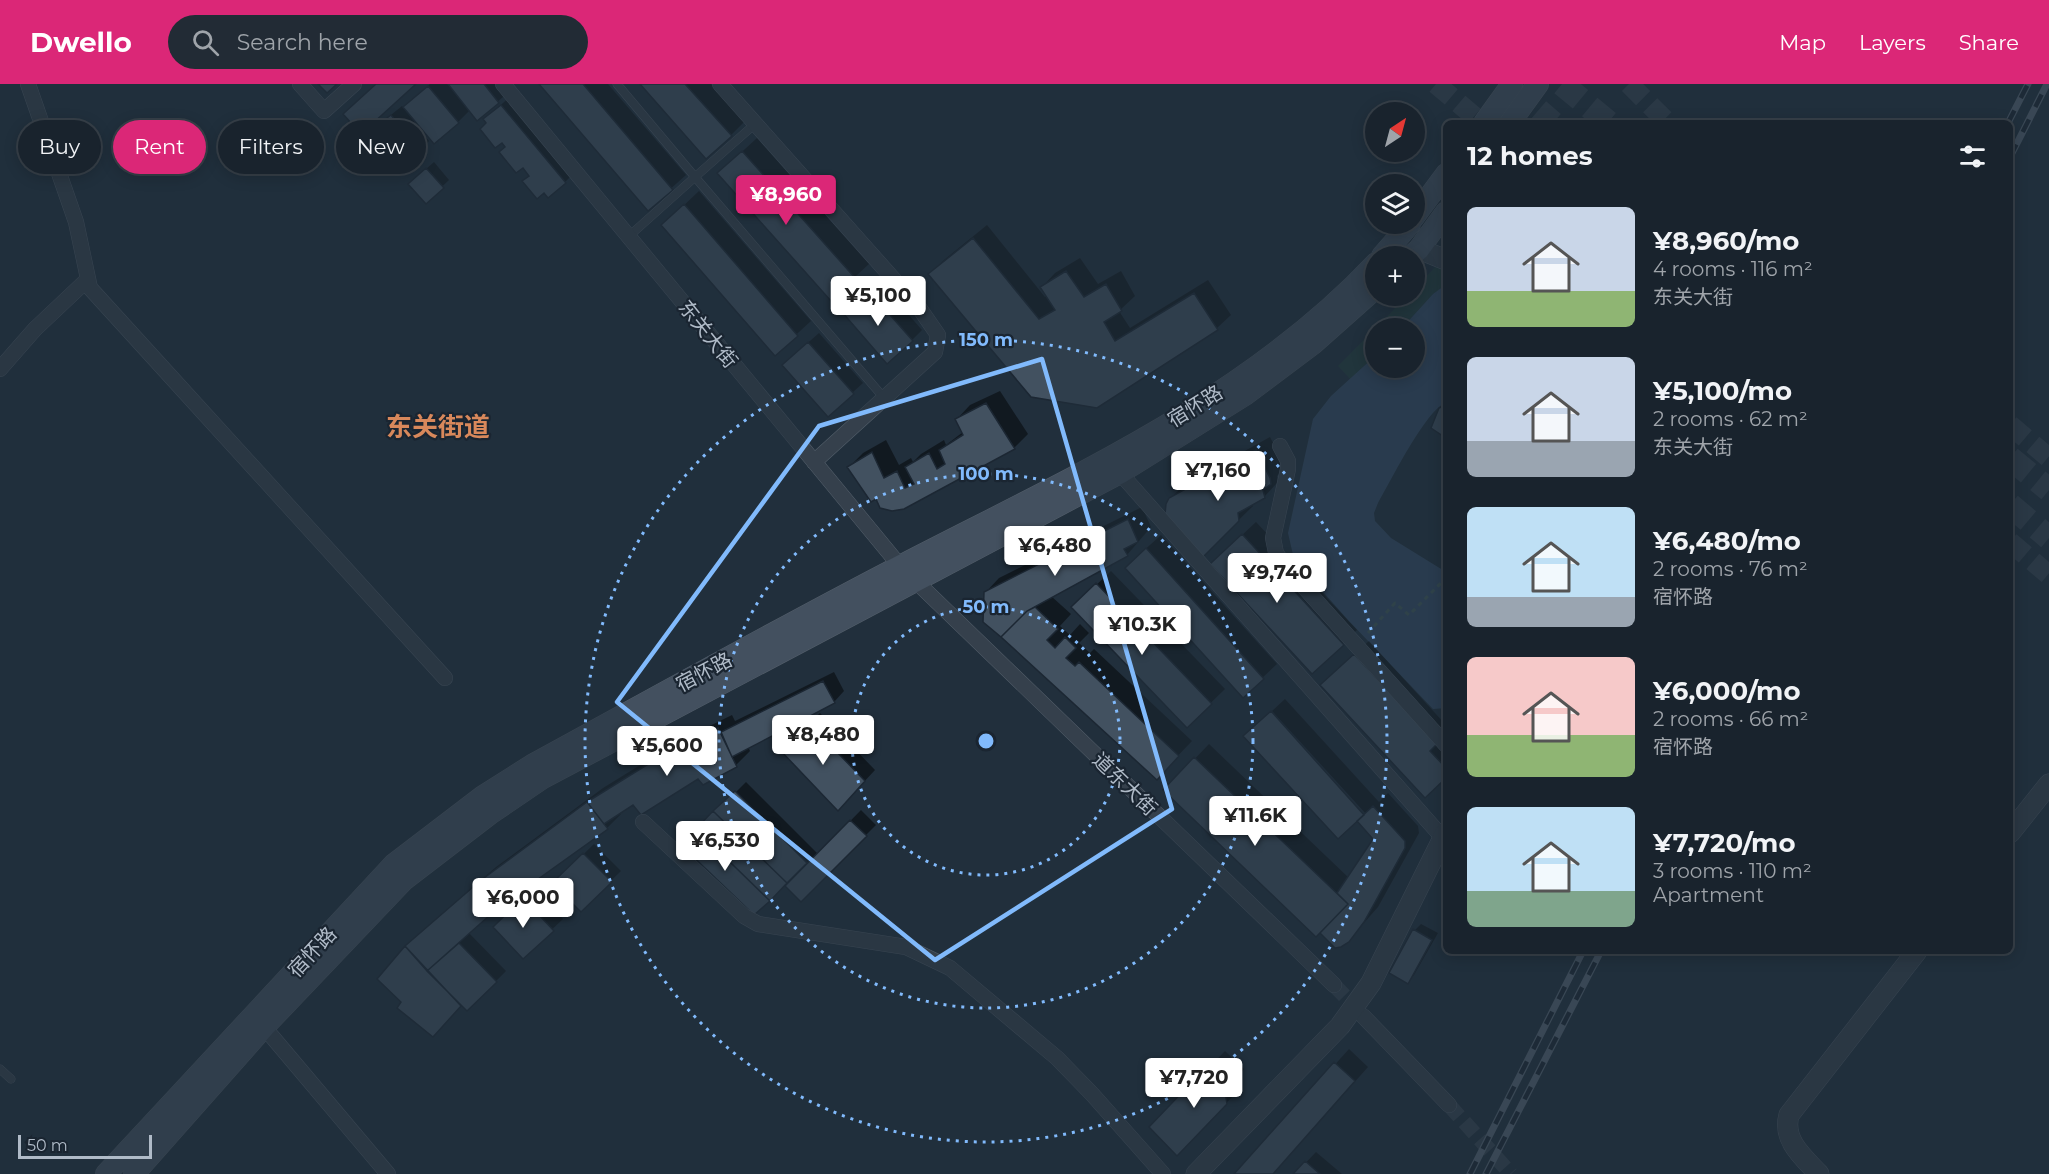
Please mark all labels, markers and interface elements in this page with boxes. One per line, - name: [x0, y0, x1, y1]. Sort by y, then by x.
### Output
- search box: [168, 15, 588, 69]
- text: Dwello: [30, 25, 132, 59]
- icon: search: [189, 26, 222, 59]
- text: Search here: [237, 29, 368, 56]
- text: Map: [1779, 30, 1826, 55]
- text: Layers: [1859, 30, 1926, 55]
- text: Share: [1959, 30, 2019, 55]
- north arrow: [1365, 102, 1425, 162]
- map controls: [1365, 102, 1425, 378]
- chip: Buy: [18, 120, 101, 174]
- chip: Rent: [113, 120, 206, 174]
- chip: Filters: [218, 120, 324, 174]
- chip: New: [336, 120, 426, 174]
- text: 12 homes: [1467, 140, 1593, 172]
- icon: filters: [1956, 140, 1989, 173]
- button: layers: [1365, 174, 1425, 234]
- pin: ¥8,960: [737, 175, 835, 226]
- text: ¥8,960: [750, 182, 822, 206]
- text: ¥8,960/mo: [1653, 225, 1799, 257]
- icon: home: [1515, 231, 1587, 303]
- button: +: [1365, 246, 1425, 306]
- text: 4 rooms · 116 m²: [1653, 257, 1813, 281]
- pin: ¥5,100: [829, 276, 927, 327]
- text: ¥5,100: [845, 283, 911, 307]
- text: 东关大街: [1653, 285, 1733, 309]
- street label: 东关大街: [674, 295, 742, 373]
- button: −: [1365, 318, 1425, 378]
- text: 150 m: [959, 329, 1013, 351]
- text: ¥5,100/mo: [1653, 375, 1792, 407]
- street label: 宿怀路: [1163, 380, 1227, 432]
- icon: home: [1515, 381, 1587, 453]
- text: 2 rooms · 62 m²: [1653, 407, 1808, 431]
- district label: 东关街道: [386, 411, 490, 443]
- text: 东关大街: [1653, 435, 1733, 459]
- pin: ¥7,160: [1169, 451, 1267, 502]
- text: ¥7,160: [1185, 458, 1251, 482]
- text: 100 m: [958, 463, 1014, 485]
- text: ¥6,480/mo: [1653, 525, 1801, 557]
- pin: ¥6,480: [1006, 526, 1104, 577]
- icon: home: [1515, 531, 1587, 603]
- text: ¥6,480: [1018, 533, 1092, 557]
- pin: ¥9,740: [1228, 553, 1326, 604]
- text: 2 rooms · 76 m²: [1653, 557, 1808, 581]
- text: ¥9,740: [1242, 560, 1312, 584]
- text: 宿怀路: [1653, 585, 1713, 609]
- text: 50 m: [963, 596, 1009, 618]
- pin: ¥10.3K: [1093, 605, 1191, 656]
- text: ¥10.3K: [1108, 612, 1176, 636]
- street label: 宿怀路: [672, 647, 736, 697]
- text: ¥6,000/mo: [1653, 675, 1800, 707]
- icon: home: [1515, 681, 1587, 753]
- text: 2 rooms · 66 m²: [1653, 707, 1808, 731]
- pin: ¥8,480: [774, 715, 872, 766]
- text: ¥8,480: [786, 722, 860, 746]
- pin: ¥5,600: [618, 726, 716, 777]
- centre of rings: [976, 731, 996, 751]
- text: ¥5,600: [631, 733, 703, 757]
- text: 宿怀路: [1653, 735, 1713, 759]
- street label: 道东大街: [1088, 748, 1162, 820]
- pin: ¥11.6K: [1206, 796, 1304, 847]
- text: ¥11.6K: [1223, 803, 1287, 827]
- pin: ¥6,530: [676, 821, 774, 872]
- text: ¥7,720/mo: [1653, 827, 1796, 859]
- text: ¥6,530: [690, 828, 760, 852]
- icon: home: [1515, 831, 1587, 903]
- text: 3 rooms · 110 m²: [1653, 859, 1812, 883]
- pin: ¥6,000: [474, 878, 572, 929]
- text: Apartment: [1653, 883, 1764, 907]
- text: ¥6,000: [486, 885, 560, 909]
- street label: 宿怀路: [283, 922, 341, 982]
- pin: ¥7,720: [1145, 1058, 1243, 1109]
- text: ¥7,720: [1159, 1065, 1229, 1089]
- scale bar: [18, 1132, 152, 1160]
- text: 50 m: [27, 1136, 68, 1155]

